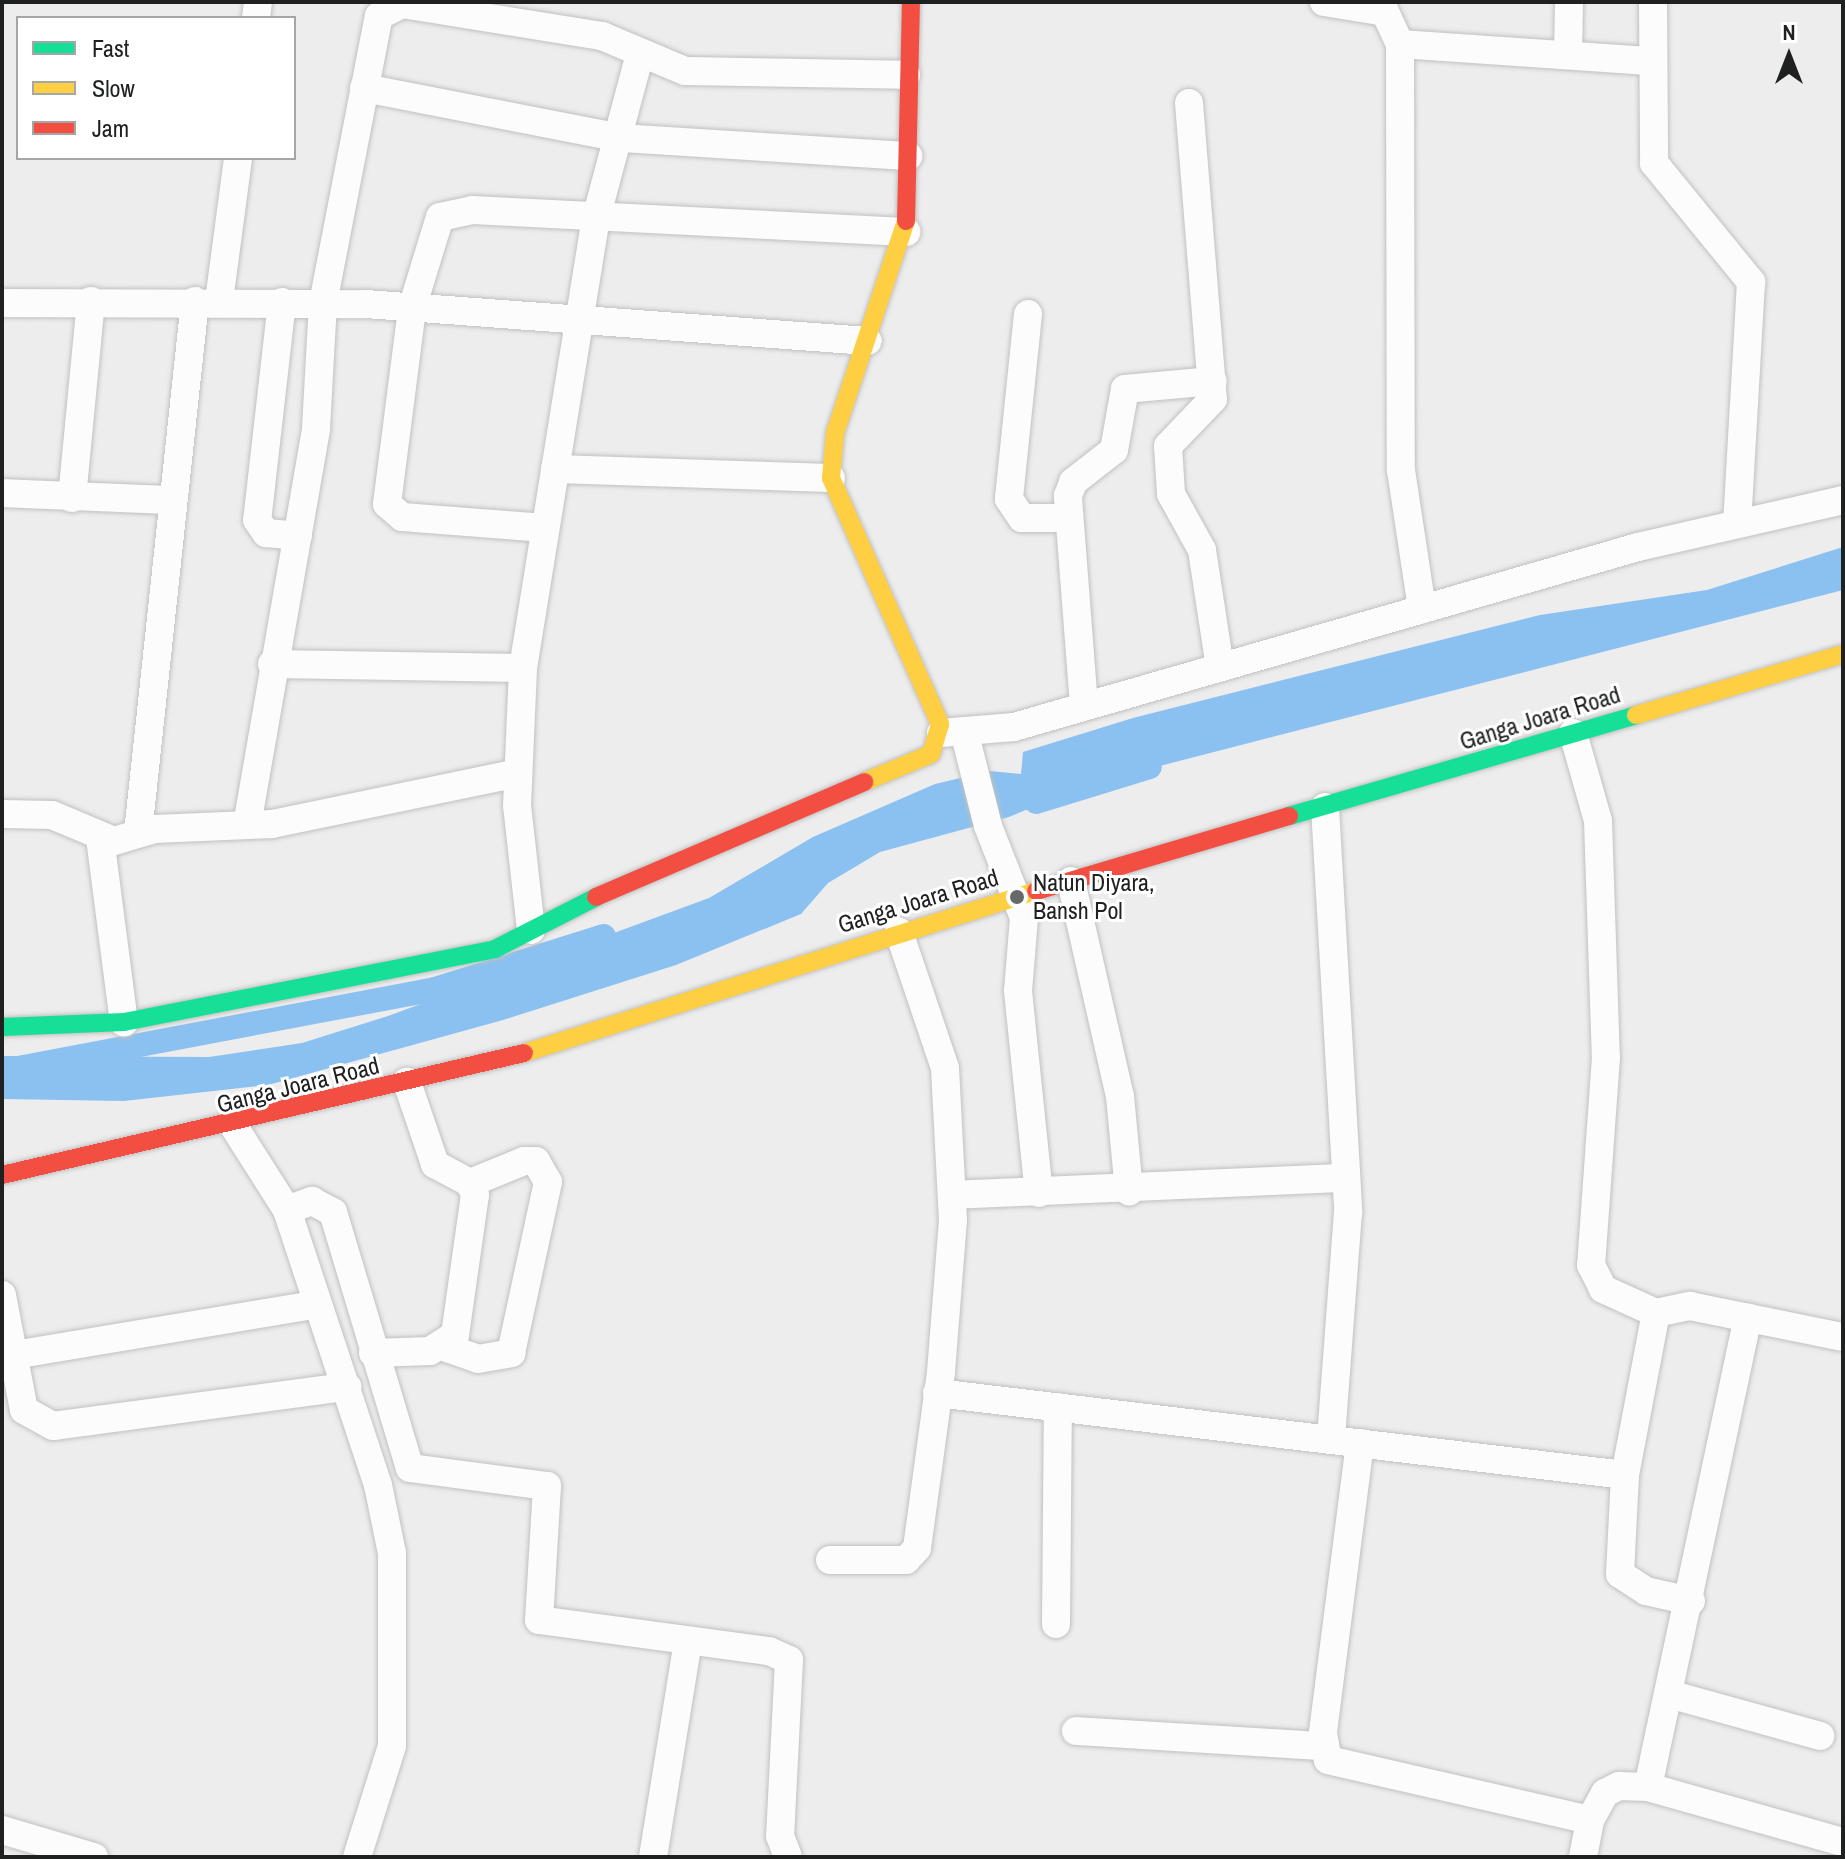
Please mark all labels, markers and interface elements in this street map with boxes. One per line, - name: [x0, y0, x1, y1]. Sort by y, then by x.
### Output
- legend: [16, 16, 296, 160]
- north arrow: [1749, 16, 1829, 96]
- text: N: [1782, 17, 1796, 47]
- text: Fast: [92, 32, 129, 64]
- text: Slow: [92, 72, 135, 104]
- text: Jam: [92, 112, 129, 144]
- street label: Ganga Joara Road: [1456, 680, 1624, 756]
- street label: Ganga Joara Road: [834, 863, 1002, 939]
- place label: Natun Diyara, Bansh Pol: [1033, 869, 1154, 925]
- marker: Natun Diyara, Bansh Pol: [1008, 888, 1026, 906]
- street label: Ganga Joara Road: [214, 1051, 382, 1119]

